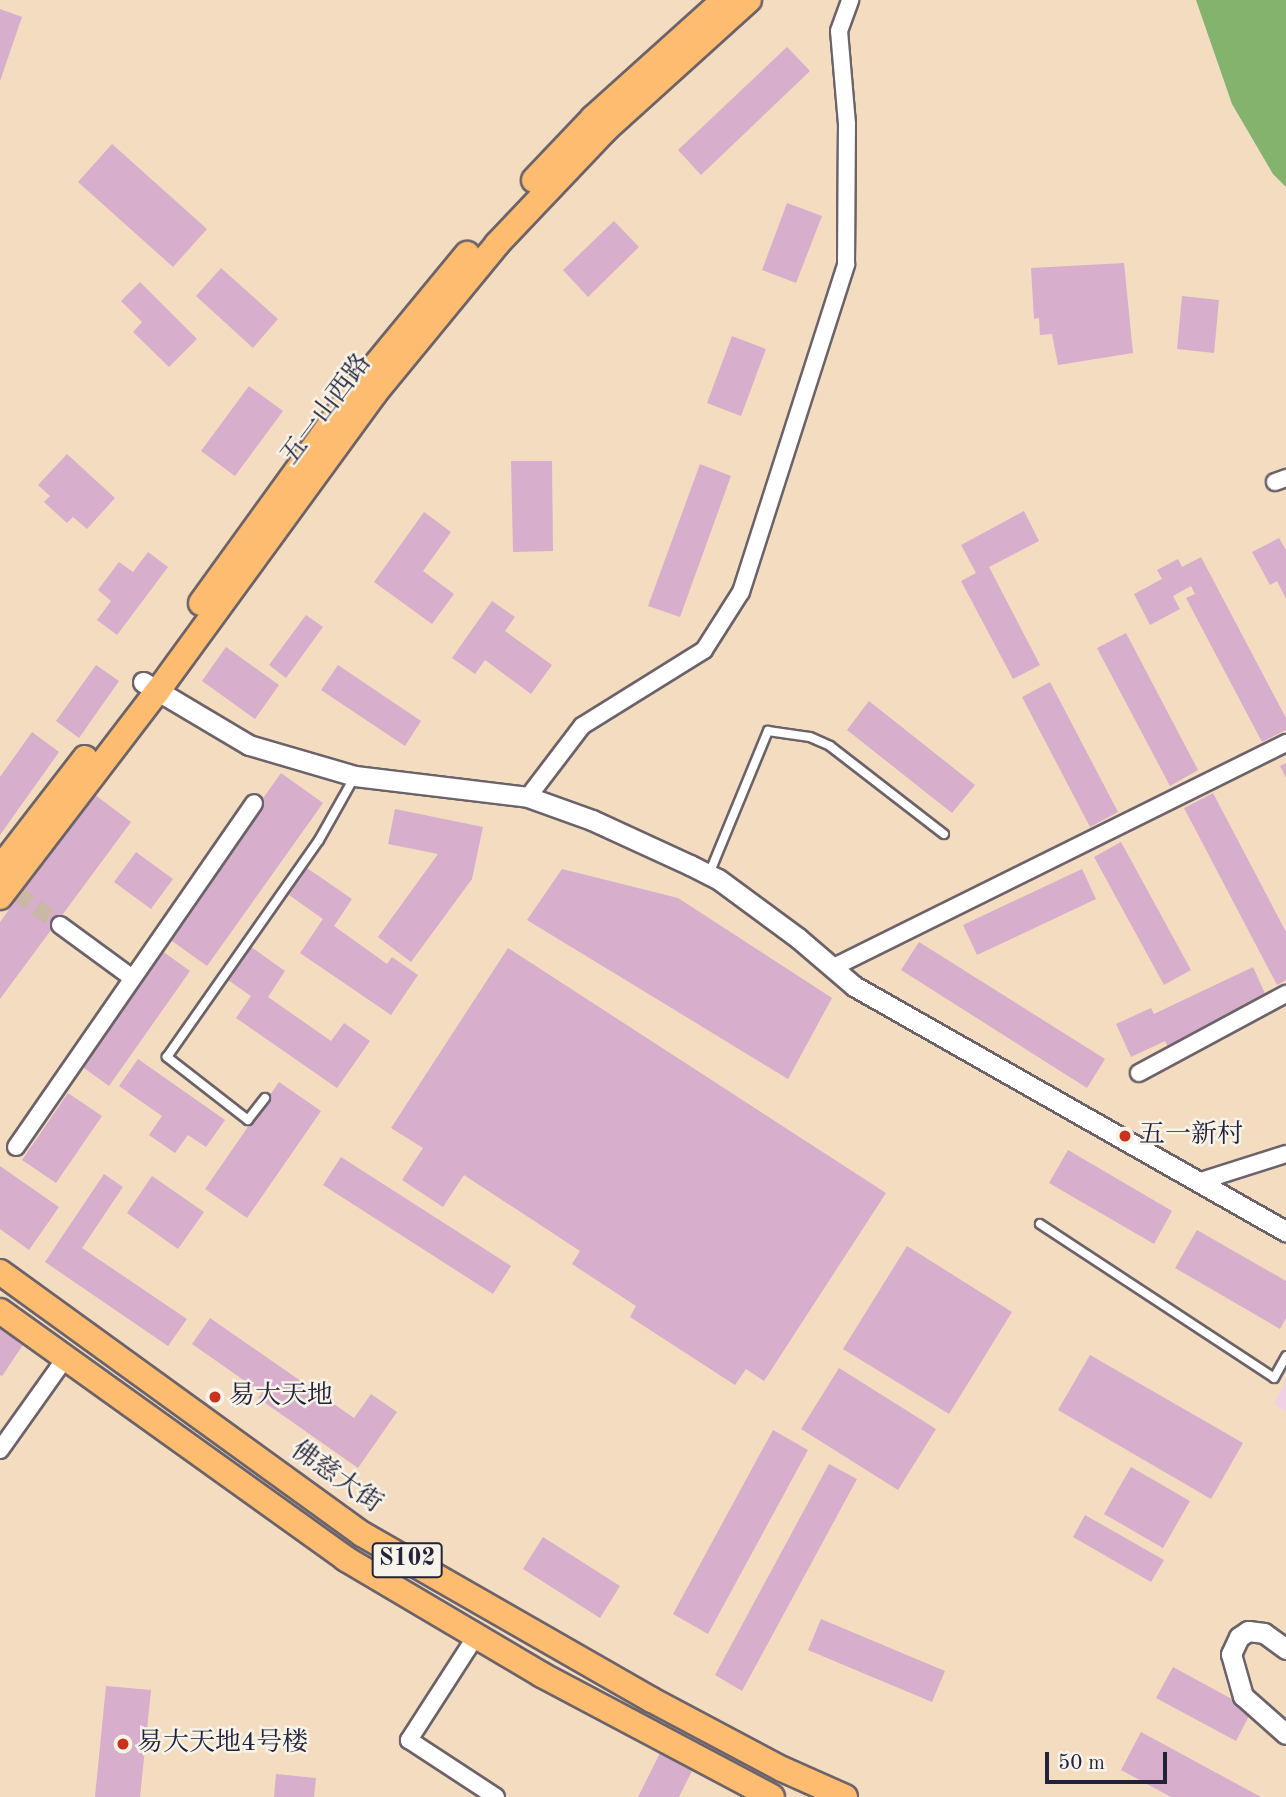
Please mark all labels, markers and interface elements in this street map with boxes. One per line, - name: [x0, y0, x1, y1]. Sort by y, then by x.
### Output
- street label: 五一山西路: [275, 349, 379, 471]
- place label: 五一新村: [1139, 1120, 1243, 1152]
- marker: 五一新村: [1117, 1128, 1133, 1144]
- place label: 易大天地: [229, 1381, 333, 1413]
- marker: 易大天地: [207, 1389, 223, 1405]
- street label: 佛慈大街: [284, 1435, 388, 1521]
- road number: S102: [370, 1540, 444, 1580]
- place label: 易大天地4号楼: [137, 1728, 308, 1760]
- marker: 易大天地4号楼: [115, 1736, 131, 1752]
- scale bar: [1048, 1738, 1170, 1782]
- text: 50 m: [1058, 1753, 1105, 1774]

